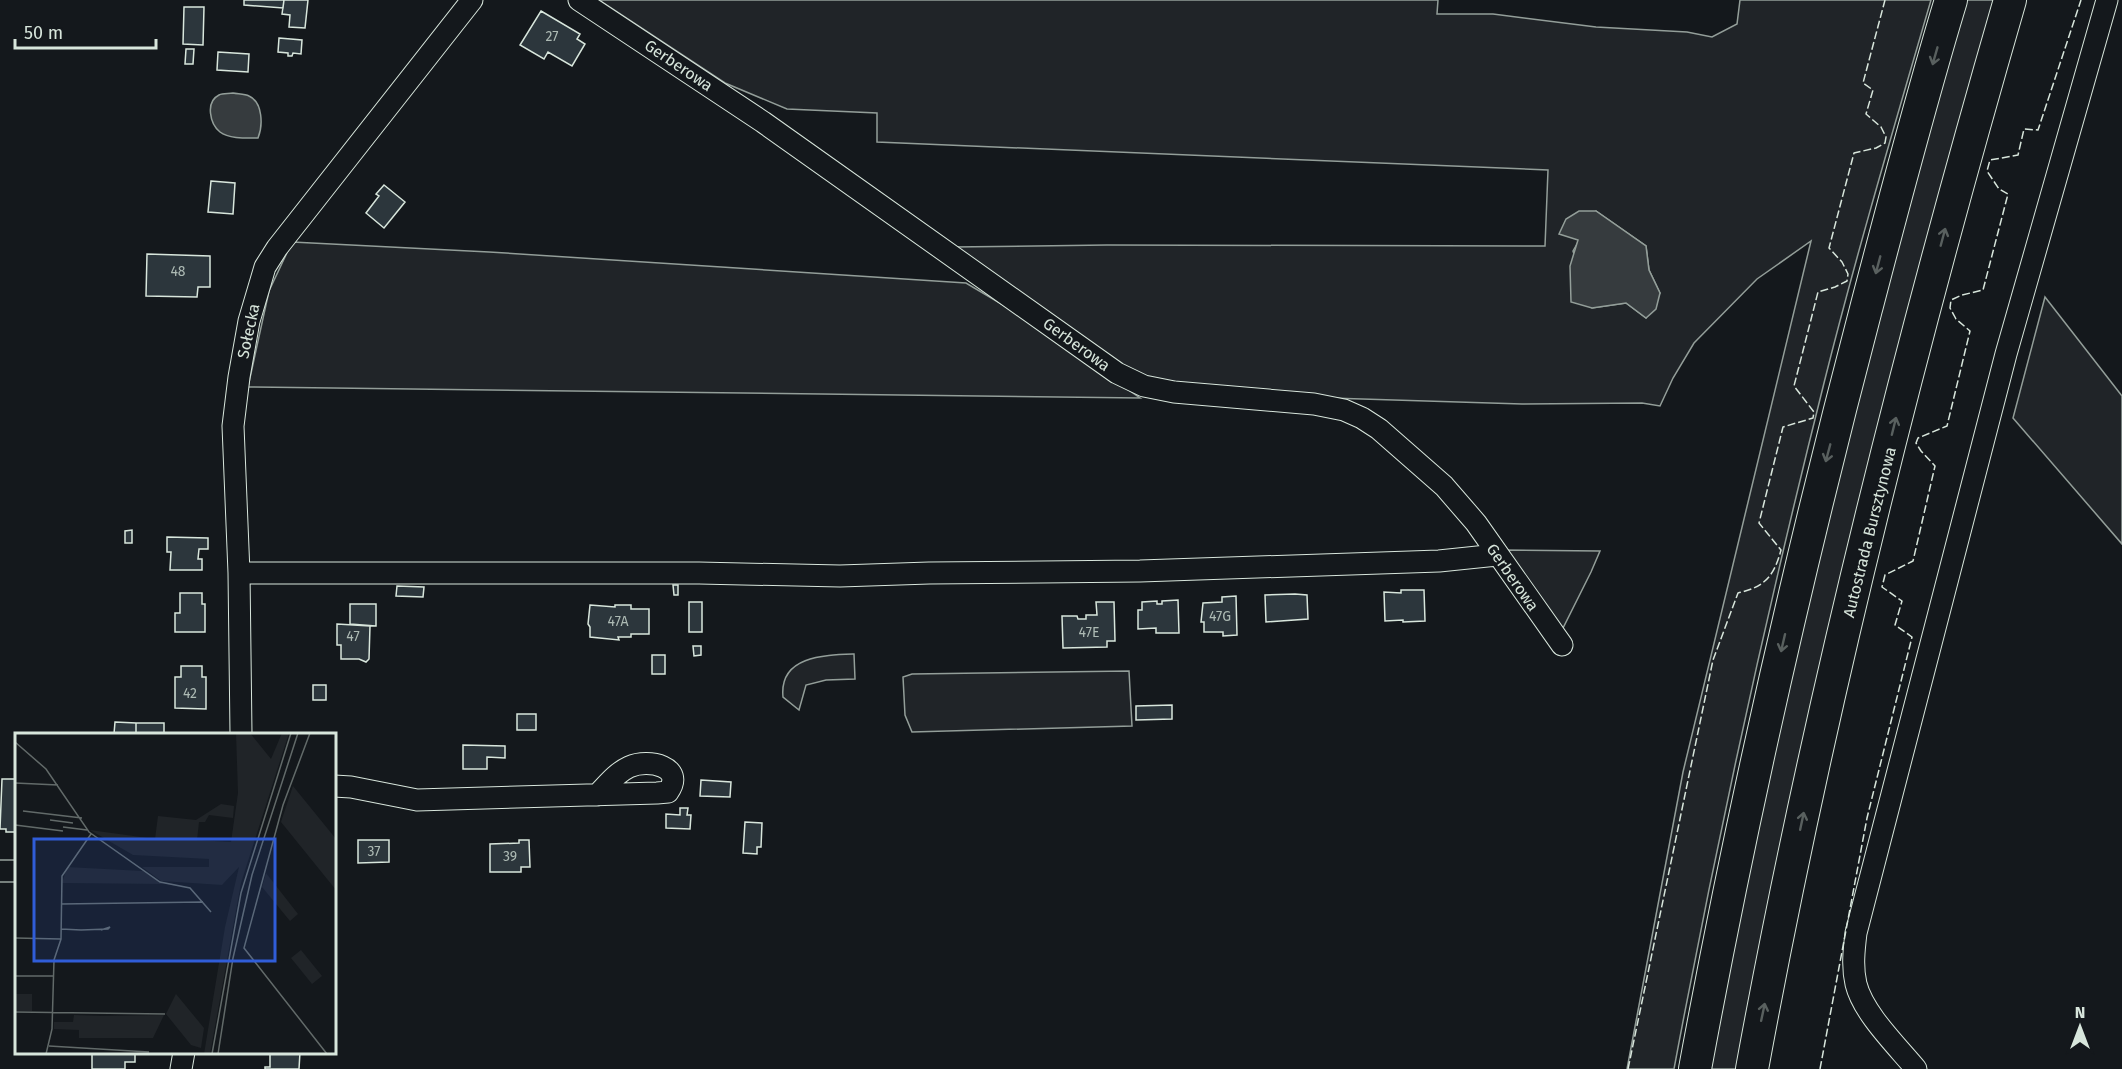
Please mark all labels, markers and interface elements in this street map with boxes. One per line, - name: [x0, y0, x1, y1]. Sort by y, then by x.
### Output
- scale bar: [15, 12, 156, 50]
- text: 50 m: [24, 22, 63, 44]
- house number: 27: [545, 28, 559, 45]
- street label: Gerberowa: [641, 36, 716, 95]
- one-way arrow: [1928, 46, 1940, 65]
- one-way arrow: [1938, 228, 1949, 247]
- one-way arrow: [1871, 255, 1883, 274]
- house number: 48: [170, 263, 186, 280]
- street label: Sołecka: [233, 302, 264, 360]
- street label: Gerberowa: [1039, 314, 1114, 375]
- one-way arrow: [1889, 417, 1901, 436]
- one-way arrow: [1822, 443, 1834, 462]
- street label: Autostrada Bursztynowa: [1839, 445, 1900, 619]
- street label: Gerberowa: [1482, 540, 1543, 615]
- house number: 47G: [1209, 608, 1231, 625]
- house number: 47A: [608, 613, 628, 630]
- house number: 47E: [1079, 624, 1099, 641]
- house number: 47: [346, 628, 360, 645]
- one-way arrow: [1777, 633, 1789, 652]
- house number: 42: [183, 685, 197, 702]
- inset map: [15, 733, 336, 1054]
- one-way arrow: [1797, 811, 1808, 831]
- house number: 37: [367, 843, 381, 860]
- house number: 39: [503, 848, 517, 865]
- north arrow: [2050, 997, 2110, 1057]
- one-way arrow: [1758, 1002, 1769, 1022]
- text: N: [2075, 1003, 2085, 1022]

